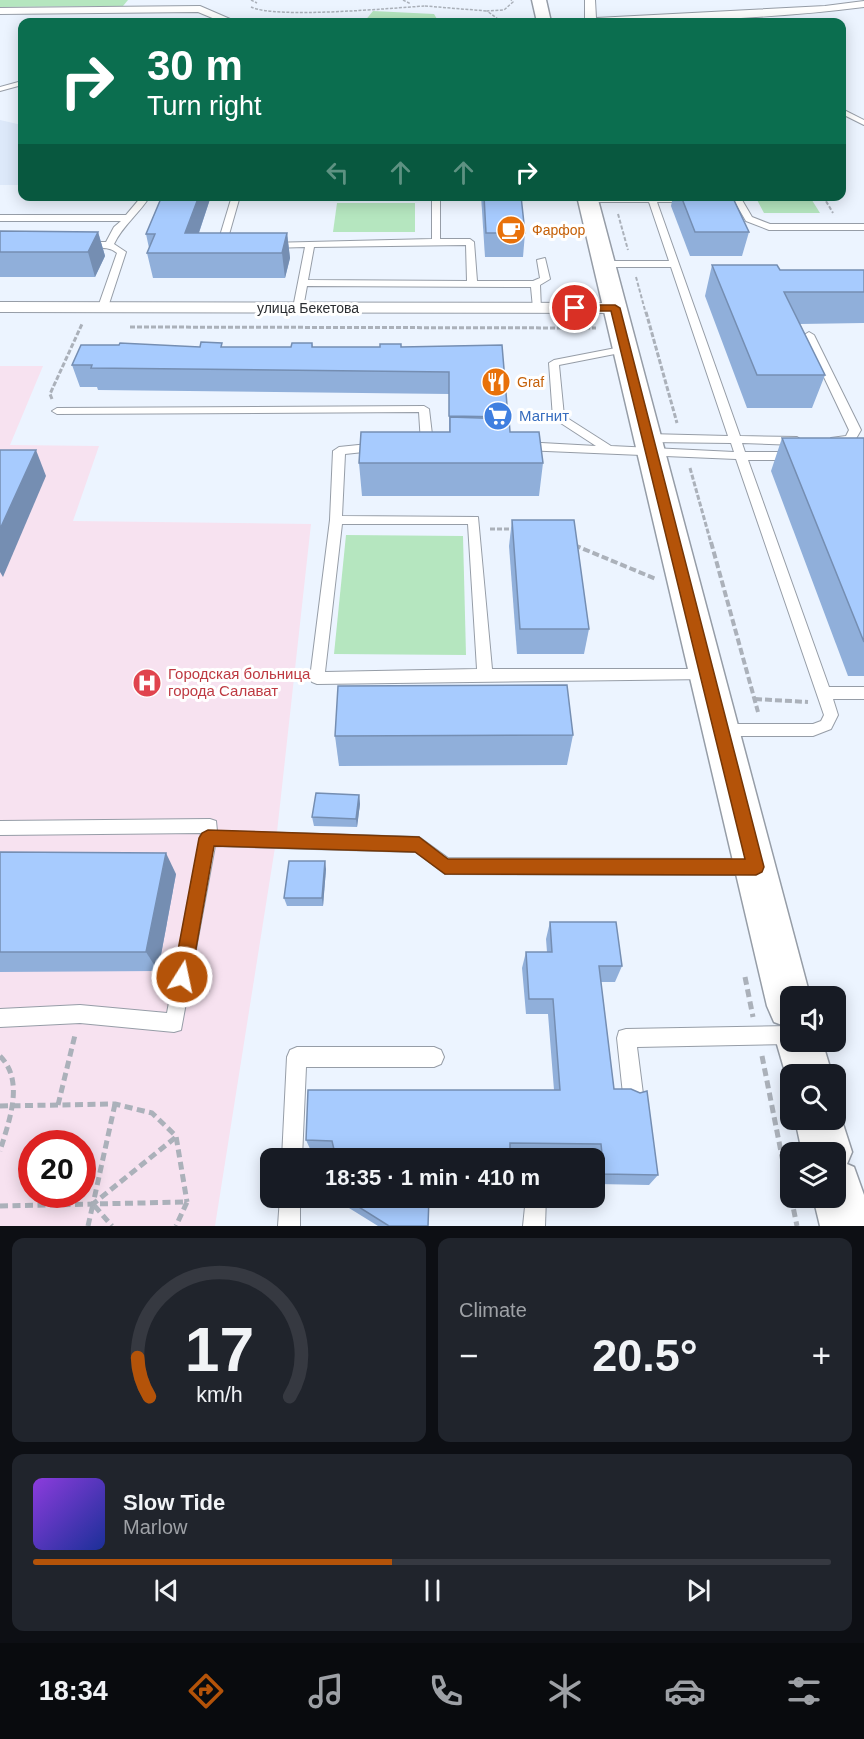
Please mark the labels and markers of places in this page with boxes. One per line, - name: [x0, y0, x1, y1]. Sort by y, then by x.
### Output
- cafe icon: Фарфор: [495, 214, 527, 246]
- place label: Фарфор: [532, 222, 586, 238]
- pin: [549, 282, 600, 333]
- restaurant icon: Graf: [480, 366, 512, 398]
- place label: Graf: [517, 374, 544, 390]
- supermarket icon: Магнит: [482, 400, 514, 432]
- place label: Магнит: [519, 407, 569, 424]
- place label: Городская больница города Салават: [168, 665, 311, 699]
- hospital icon: Городская больница города Салават: [131, 667, 163, 699]

